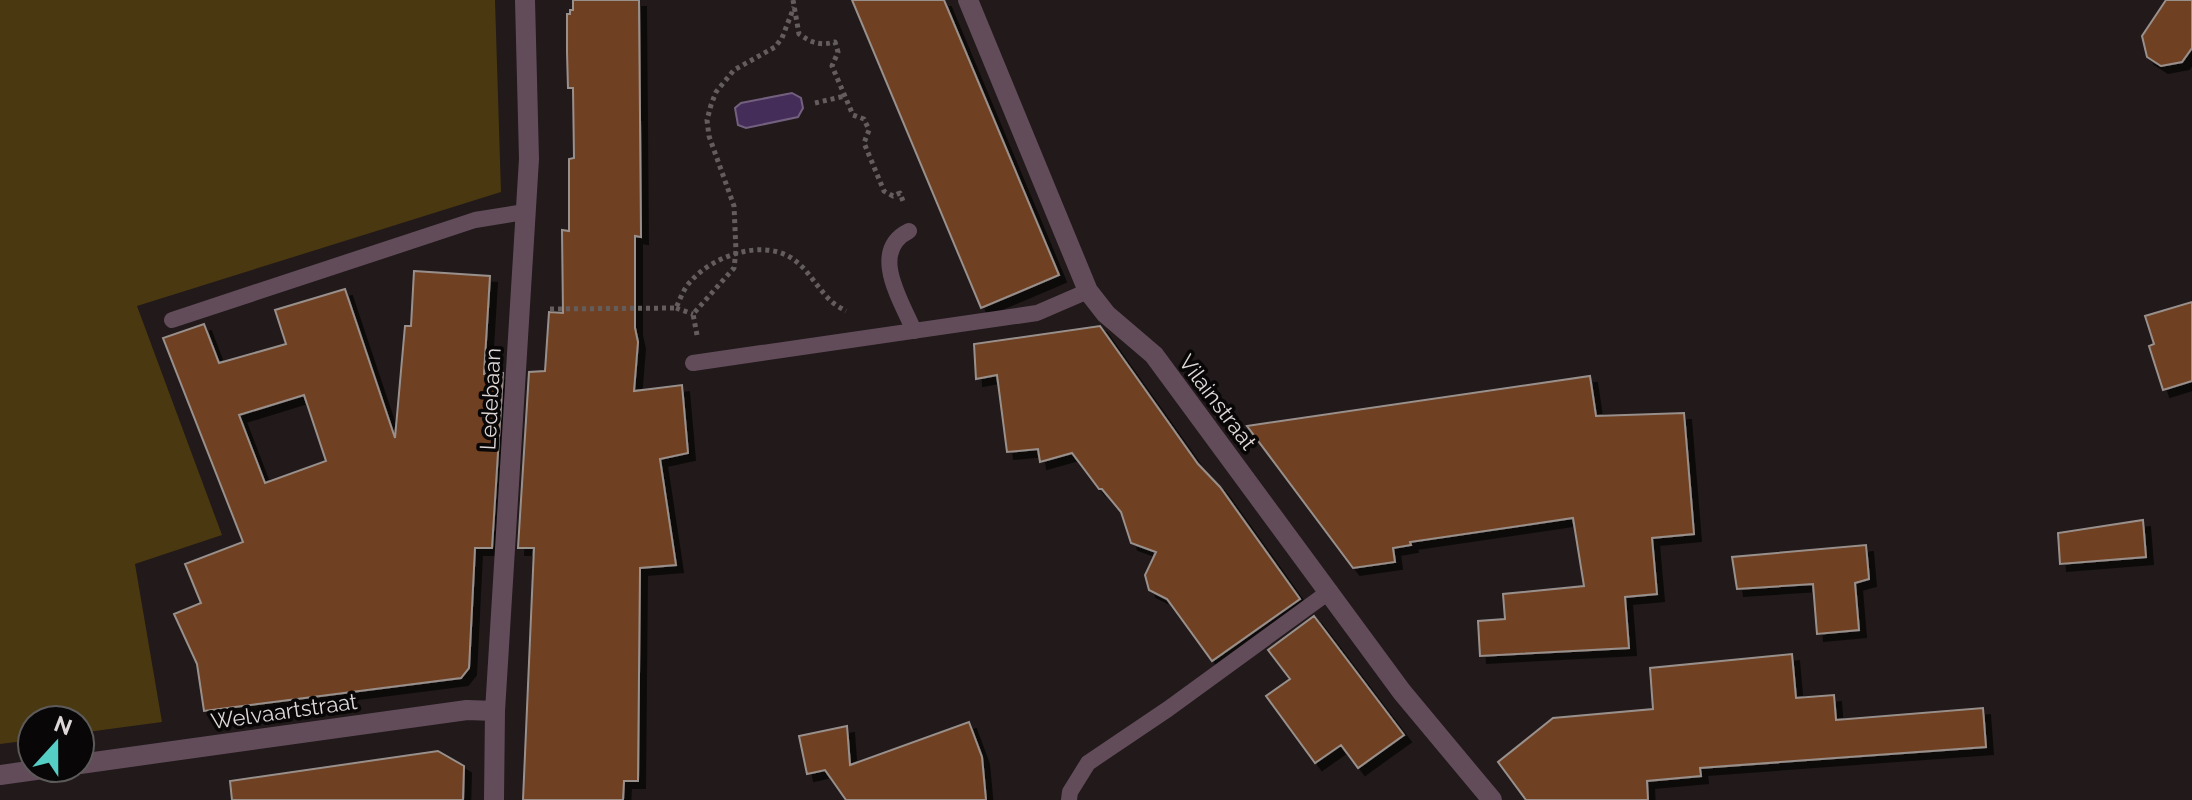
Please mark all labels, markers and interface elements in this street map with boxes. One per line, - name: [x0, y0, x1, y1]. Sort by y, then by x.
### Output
- street label: Ledebaan: [474, 347, 506, 451]
- street label: Vilainstraat: [1174, 349, 1263, 455]
- street label: Welvaartstraat: [209, 688, 359, 734]
- north arrow: [16, 704, 96, 784]
- text: N: [51, 710, 76, 740]

